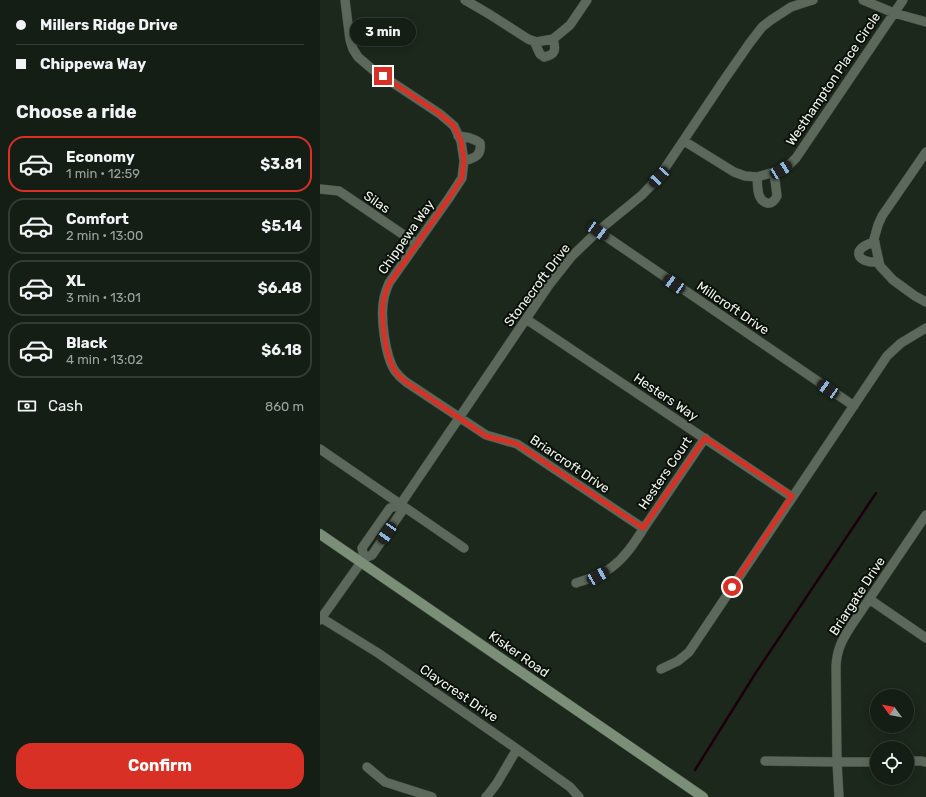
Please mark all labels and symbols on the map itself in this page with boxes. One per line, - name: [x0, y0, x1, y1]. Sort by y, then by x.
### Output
- street label: Westhampton Place Circle: [783, 9, 883, 149]
- callout: 3 min: [350, 18, 416, 46]
- route end: [374, 67, 392, 85]
- car: [768, 159, 794, 181]
- car: [646, 164, 672, 190]
- street label: Silas: [361, 188, 393, 216]
- street label: Chippewa Way: [375, 197, 437, 277]
- car: [585, 219, 611, 243]
- street label: Stonecroft Drive: [501, 241, 573, 329]
- car: [661, 272, 687, 296]
- street label: Millcroft Drive: [694, 278, 772, 338]
- street label: Hesters Way: [631, 370, 701, 424]
- car: [815, 377, 841, 401]
- street label: Briarcroft Drive: [527, 432, 613, 496]
- street label: Hesters Court: [635, 434, 695, 512]
- car: [375, 520, 399, 546]
- street label: Briargate Drive: [826, 554, 889, 639]
- car: [585, 565, 611, 587]
- route start: [723, 578, 741, 596]
- street label: Kisker Road: [486, 628, 552, 680]
- street label: Claycrest Drive: [417, 661, 501, 725]
- north arrow: [870, 689, 914, 733]

